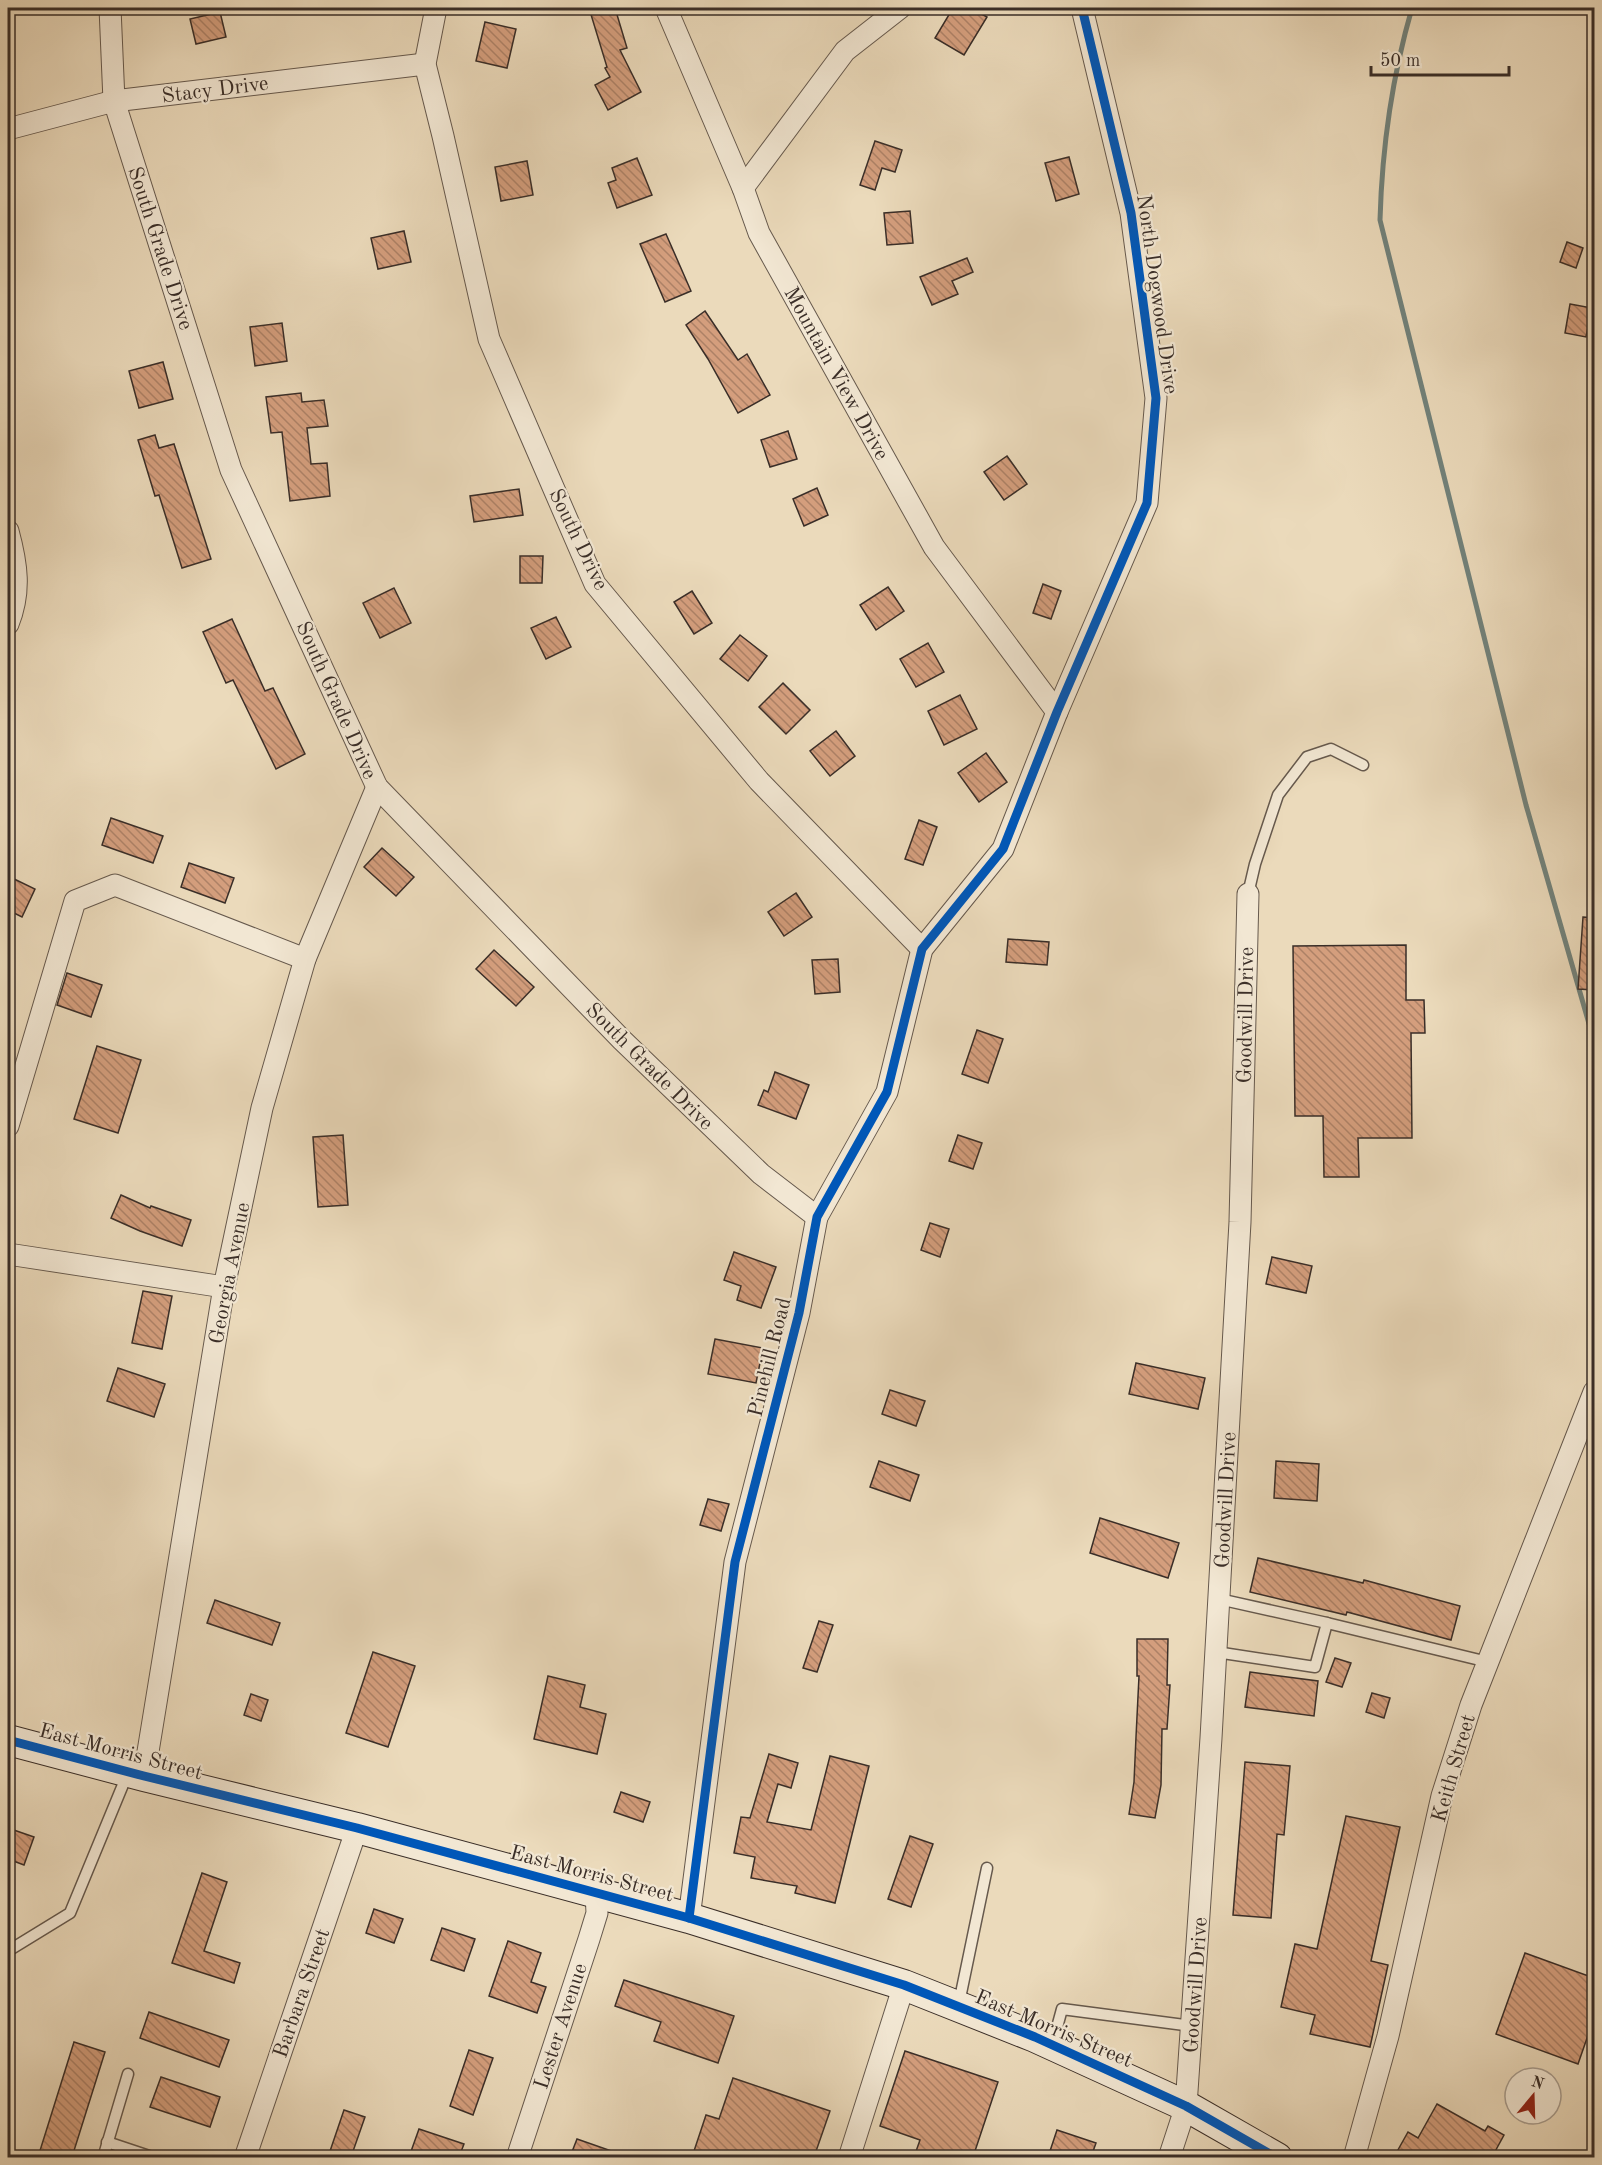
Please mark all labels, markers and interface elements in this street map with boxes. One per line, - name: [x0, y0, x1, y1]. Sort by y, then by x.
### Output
- scale bar: [1371, 39, 1509, 77]
- text: 50 m: [1380, 52, 1420, 70]
- street label: Stacy Drive: [161, 74, 270, 107]
- street label: South Grade Drive: [123, 164, 196, 333]
- street label: North Dogwood Drive: [1132, 193, 1181, 395]
- street label: Mountain View Drive: [779, 284, 892, 464]
- street label: South Drive: [544, 486, 611, 594]
- street label: South Grade Drive: [291, 619, 380, 783]
- street label: Goodwill Drive: [1235, 947, 1258, 1083]
- street label: South Grade Drive: [581, 999, 717, 1135]
- street label: Georgia Avenue: [206, 1201, 254, 1346]
- street label: Pinehill Road: [746, 1296, 795, 1419]
- street label: Goodwill Drive: [1212, 1431, 1241, 1569]
- street label: Keith Street: [1429, 1712, 1480, 1825]
- street label: East Morris Street: [36, 1720, 205, 1784]
- street label: East Morris Street: [507, 1842, 676, 1906]
- street label: Goodwill Drive: [1181, 1916, 1212, 2054]
- street label: Barbara Street: [270, 1926, 334, 2061]
- street label: Lester Avenue: [531, 1961, 592, 2092]
- street label: East Morris Street: [972, 1987, 1135, 2072]
- north arrow: [1503, 2066, 1563, 2126]
- text: N: [1529, 2074, 1546, 2094]

